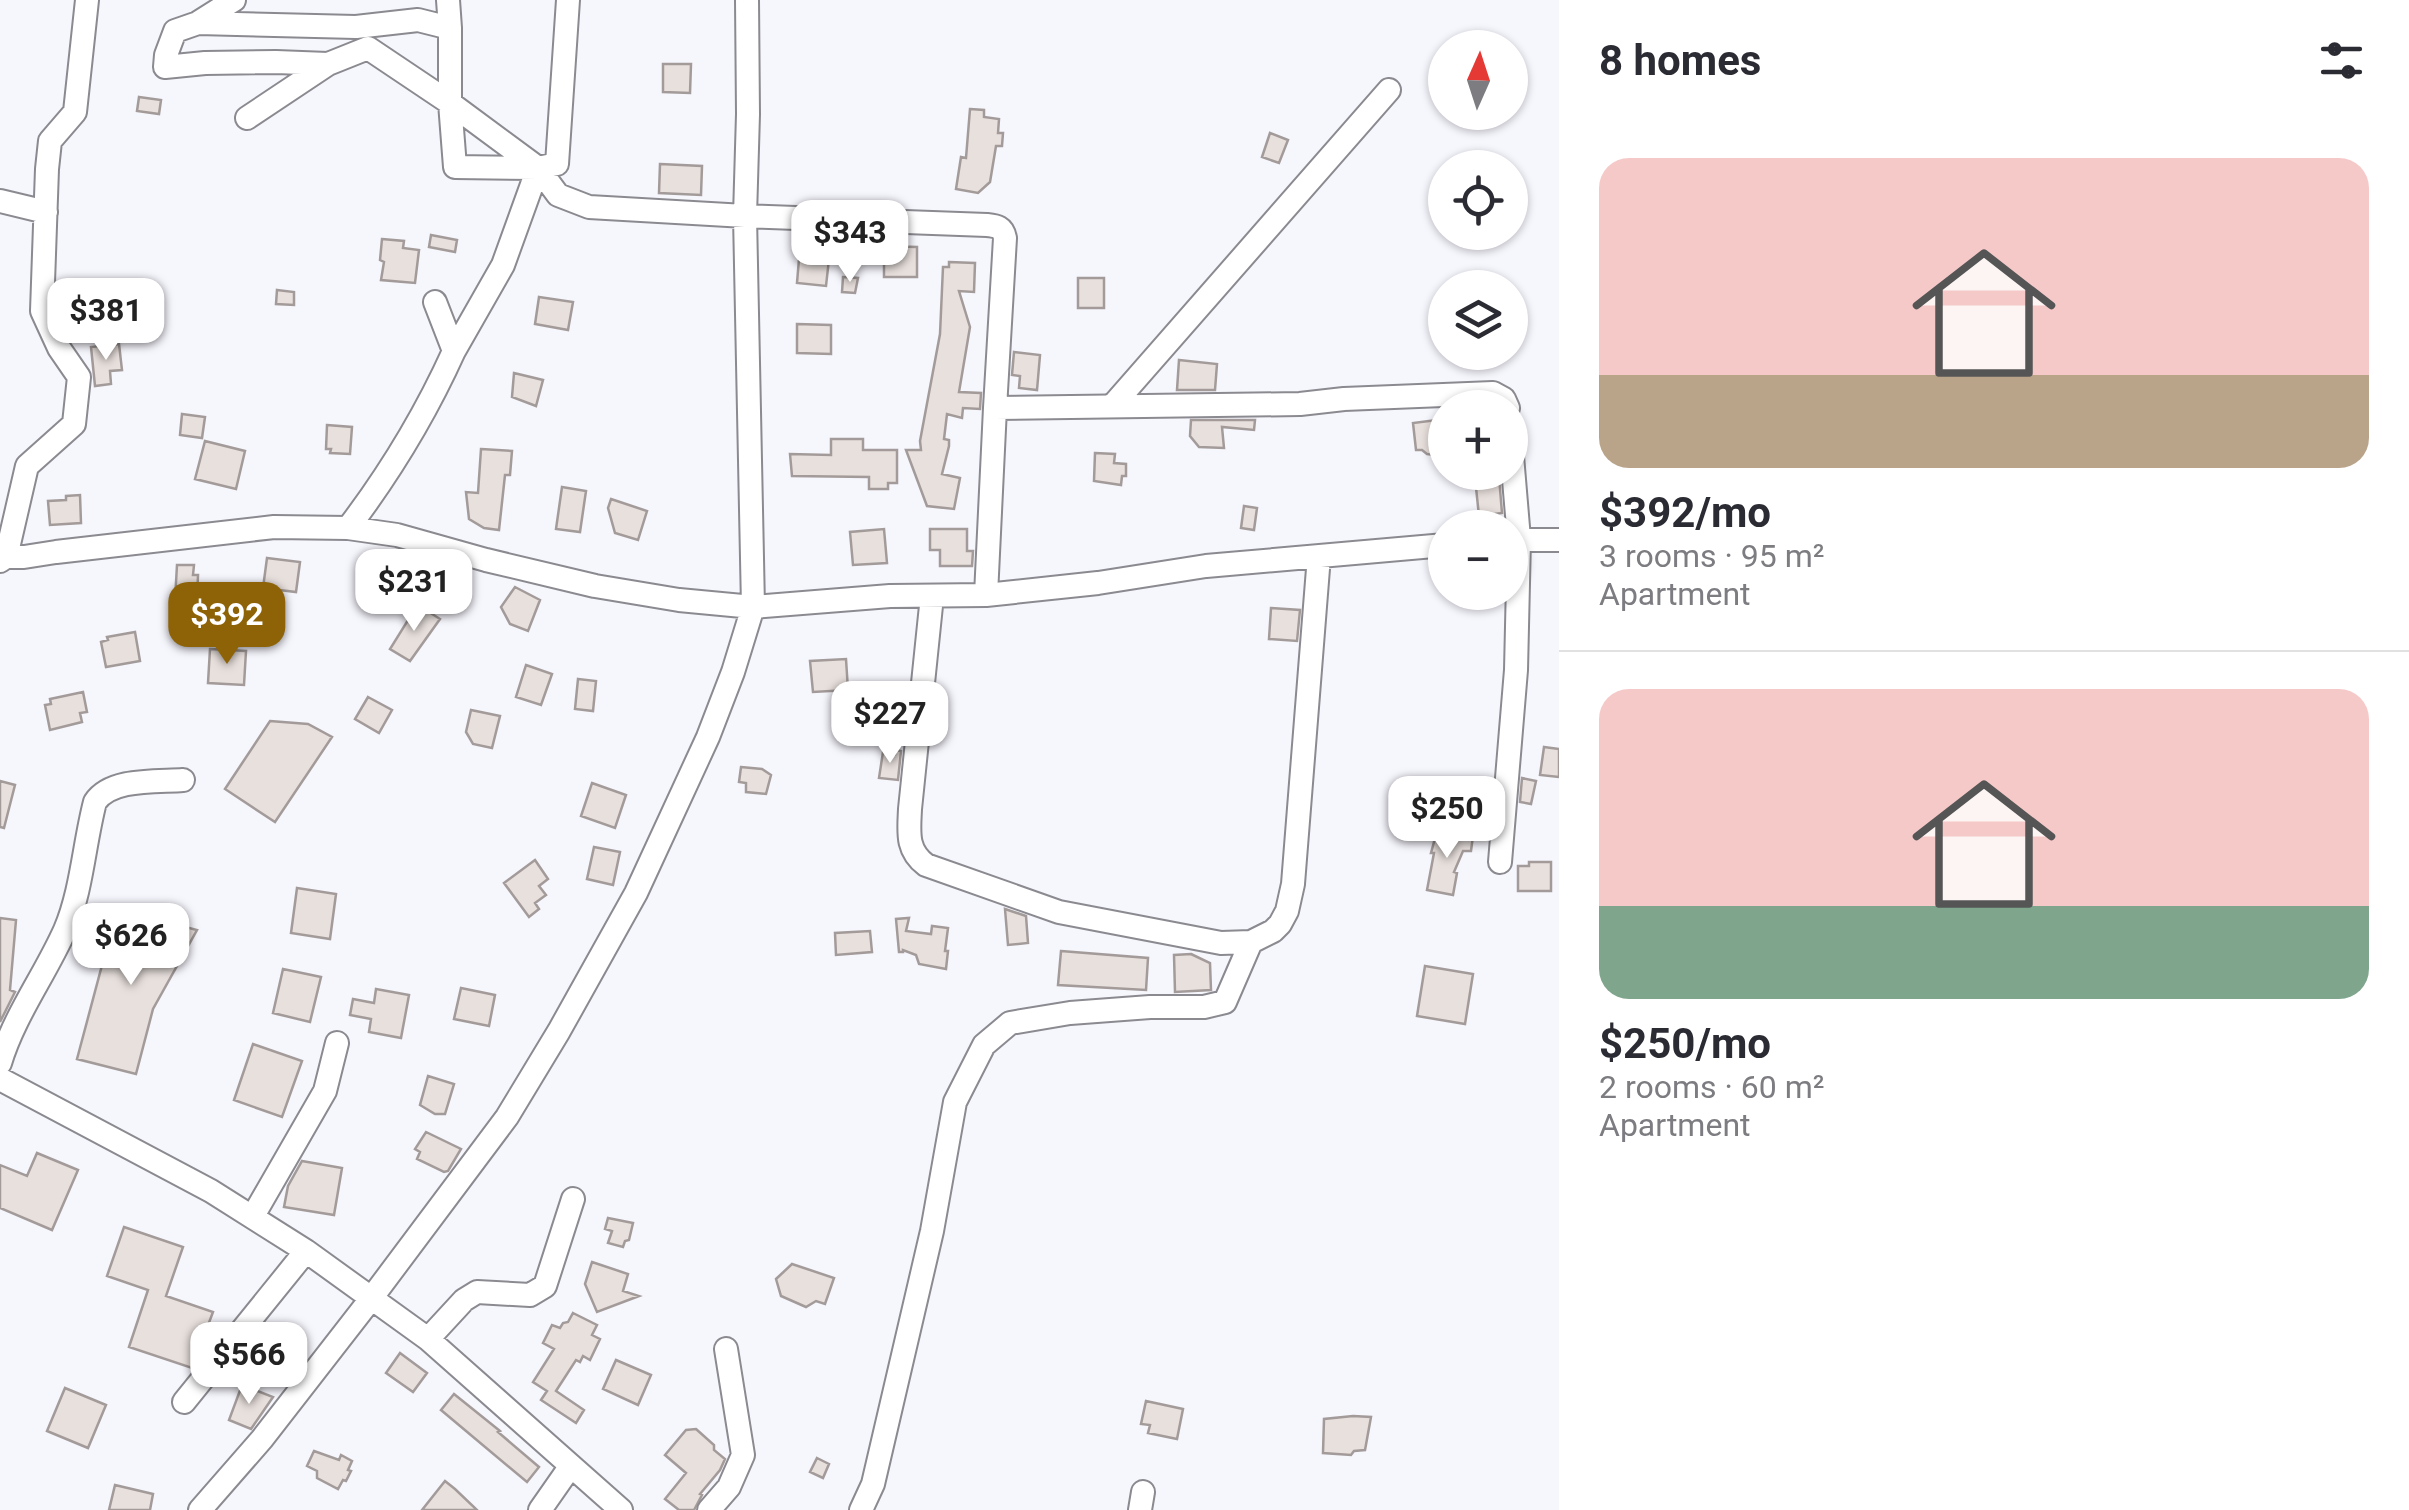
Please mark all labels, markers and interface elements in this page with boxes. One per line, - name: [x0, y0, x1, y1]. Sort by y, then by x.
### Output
- north arrow: [1428, 30, 1528, 130]
- map controls: [1428, 30, 1528, 610]
- icon: filters: [2314, 33, 2369, 88]
- text: 8 homes: [1599, 36, 1761, 85]
- button: locate: [1428, 150, 1528, 250]
- pin: $343: [791, 200, 909, 285]
- text: $343: [813, 213, 887, 251]
- icon: home: [1894, 223, 2074, 403]
- button: layers: [1428, 270, 1528, 370]
- pin: $381: [47, 278, 165, 363]
- text: $381: [69, 291, 143, 329]
- button: +: [1428, 390, 1528, 490]
- text: $392/mo: [1599, 488, 1771, 537]
- button: −: [1428, 510, 1528, 610]
- text: 3 rooms · 95 m²: [1599, 537, 1824, 575]
- pin: $231: [355, 549, 473, 634]
- text: $231: [377, 562, 451, 600]
- text: Apartment: [1599, 575, 1751, 613]
- pin: $392: [168, 582, 286, 667]
- text: $392: [190, 595, 264, 633]
- pin: $227: [831, 681, 949, 766]
- text: $227: [853, 694, 927, 732]
- icon: home: [1894, 754, 2074, 934]
- pin: $250: [1388, 776, 1506, 861]
- text: $250: [1410, 789, 1484, 827]
- pin: $626: [72, 903, 190, 988]
- text: $626: [94, 916, 168, 954]
- text: $250/mo: [1599, 1019, 1771, 1068]
- text: 2 rooms · 60 m²: [1599, 1068, 1824, 1106]
- text: Apartment: [1599, 1106, 1751, 1144]
- pin: $566: [190, 1322, 308, 1407]
- text: $566: [212, 1335, 286, 1373]

